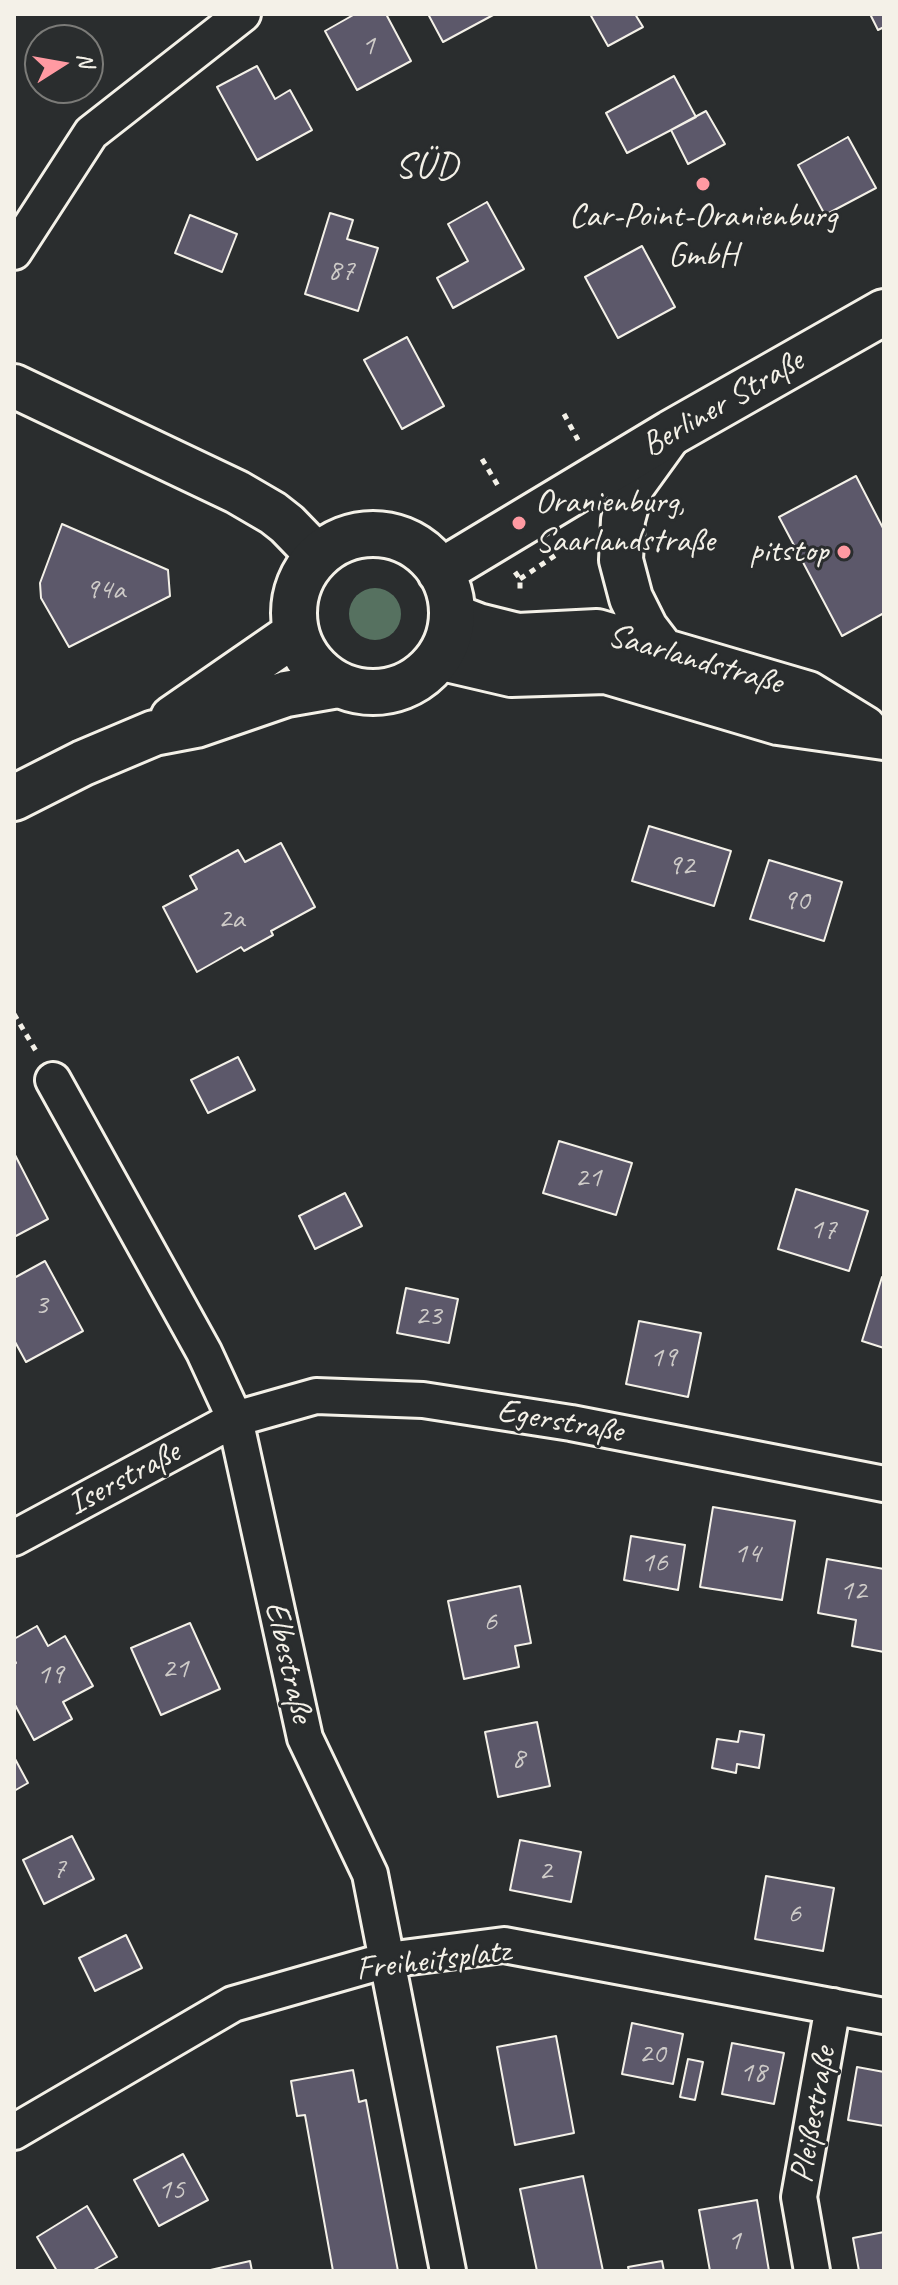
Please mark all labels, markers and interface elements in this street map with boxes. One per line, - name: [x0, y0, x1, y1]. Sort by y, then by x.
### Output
- north arrow: [24, 24, 104, 104]
- house number: 1: [361, 28, 375, 64]
- text: N: [71, 50, 101, 69]
- district label: SÜD: [395, 144, 459, 190]
- marker: Car-Point-Oranienburg GmbH: [694, 175, 712, 193]
- place label: Car-Point-Oranienburg GmbH: [569, 197, 837, 276]
- house number: 87: [328, 253, 354, 289]
- street label: Berliner Straße: [635, 341, 811, 467]
- place label: Oranienburg, Saarlandstraße: [535, 483, 715, 562]
- marker: Oranienburg, Saarlandstraße: [510, 514, 528, 532]
- place label: pitstop: [750, 532, 828, 572]
- marker: pitstop: [835, 543, 853, 561]
- house number: 94a: [85, 572, 125, 608]
- street label: Saarlandstraße: [603, 616, 787, 704]
- house number: 92: [668, 848, 694, 884]
- house number: 90: [783, 883, 809, 919]
- house number: 2a: [218, 901, 244, 937]
- house number: 21: [575, 1160, 601, 1196]
- house number: 17: [810, 1212, 836, 1248]
- house number: 3: [34, 1287, 48, 1323]
- house number: 23: [415, 1298, 441, 1334]
- house number: 19: [650, 1340, 676, 1376]
- street label: Egerstraße: [494, 1391, 626, 1453]
- street label: Iserstraße: [61, 1432, 187, 1526]
- house number: 14: [734, 1536, 760, 1572]
- house number: 16: [641, 1545, 667, 1581]
- house number: 12: [840, 1573, 866, 1609]
- street label: Elbestraße: [254, 1598, 322, 1726]
- house number: 6: [483, 1604, 497, 1640]
- house number: 21: [162, 1651, 188, 1687]
- house number: 19: [37, 1657, 63, 1693]
- house number: 8: [511, 1741, 525, 1777]
- house number: 7: [52, 1851, 66, 1887]
- house number: 2: [538, 1853, 552, 1889]
- house number: 6: [787, 1896, 801, 1932]
- street label: Freiheitsplatz: [354, 1931, 512, 1991]
- house number: 20: [639, 2036, 665, 2072]
- street label: Pleißestraße: [782, 2044, 846, 2186]
- house number: 18: [740, 2055, 766, 2091]
- house number: 15: [158, 2172, 184, 2208]
- house number: 1: [727, 2223, 741, 2259]

